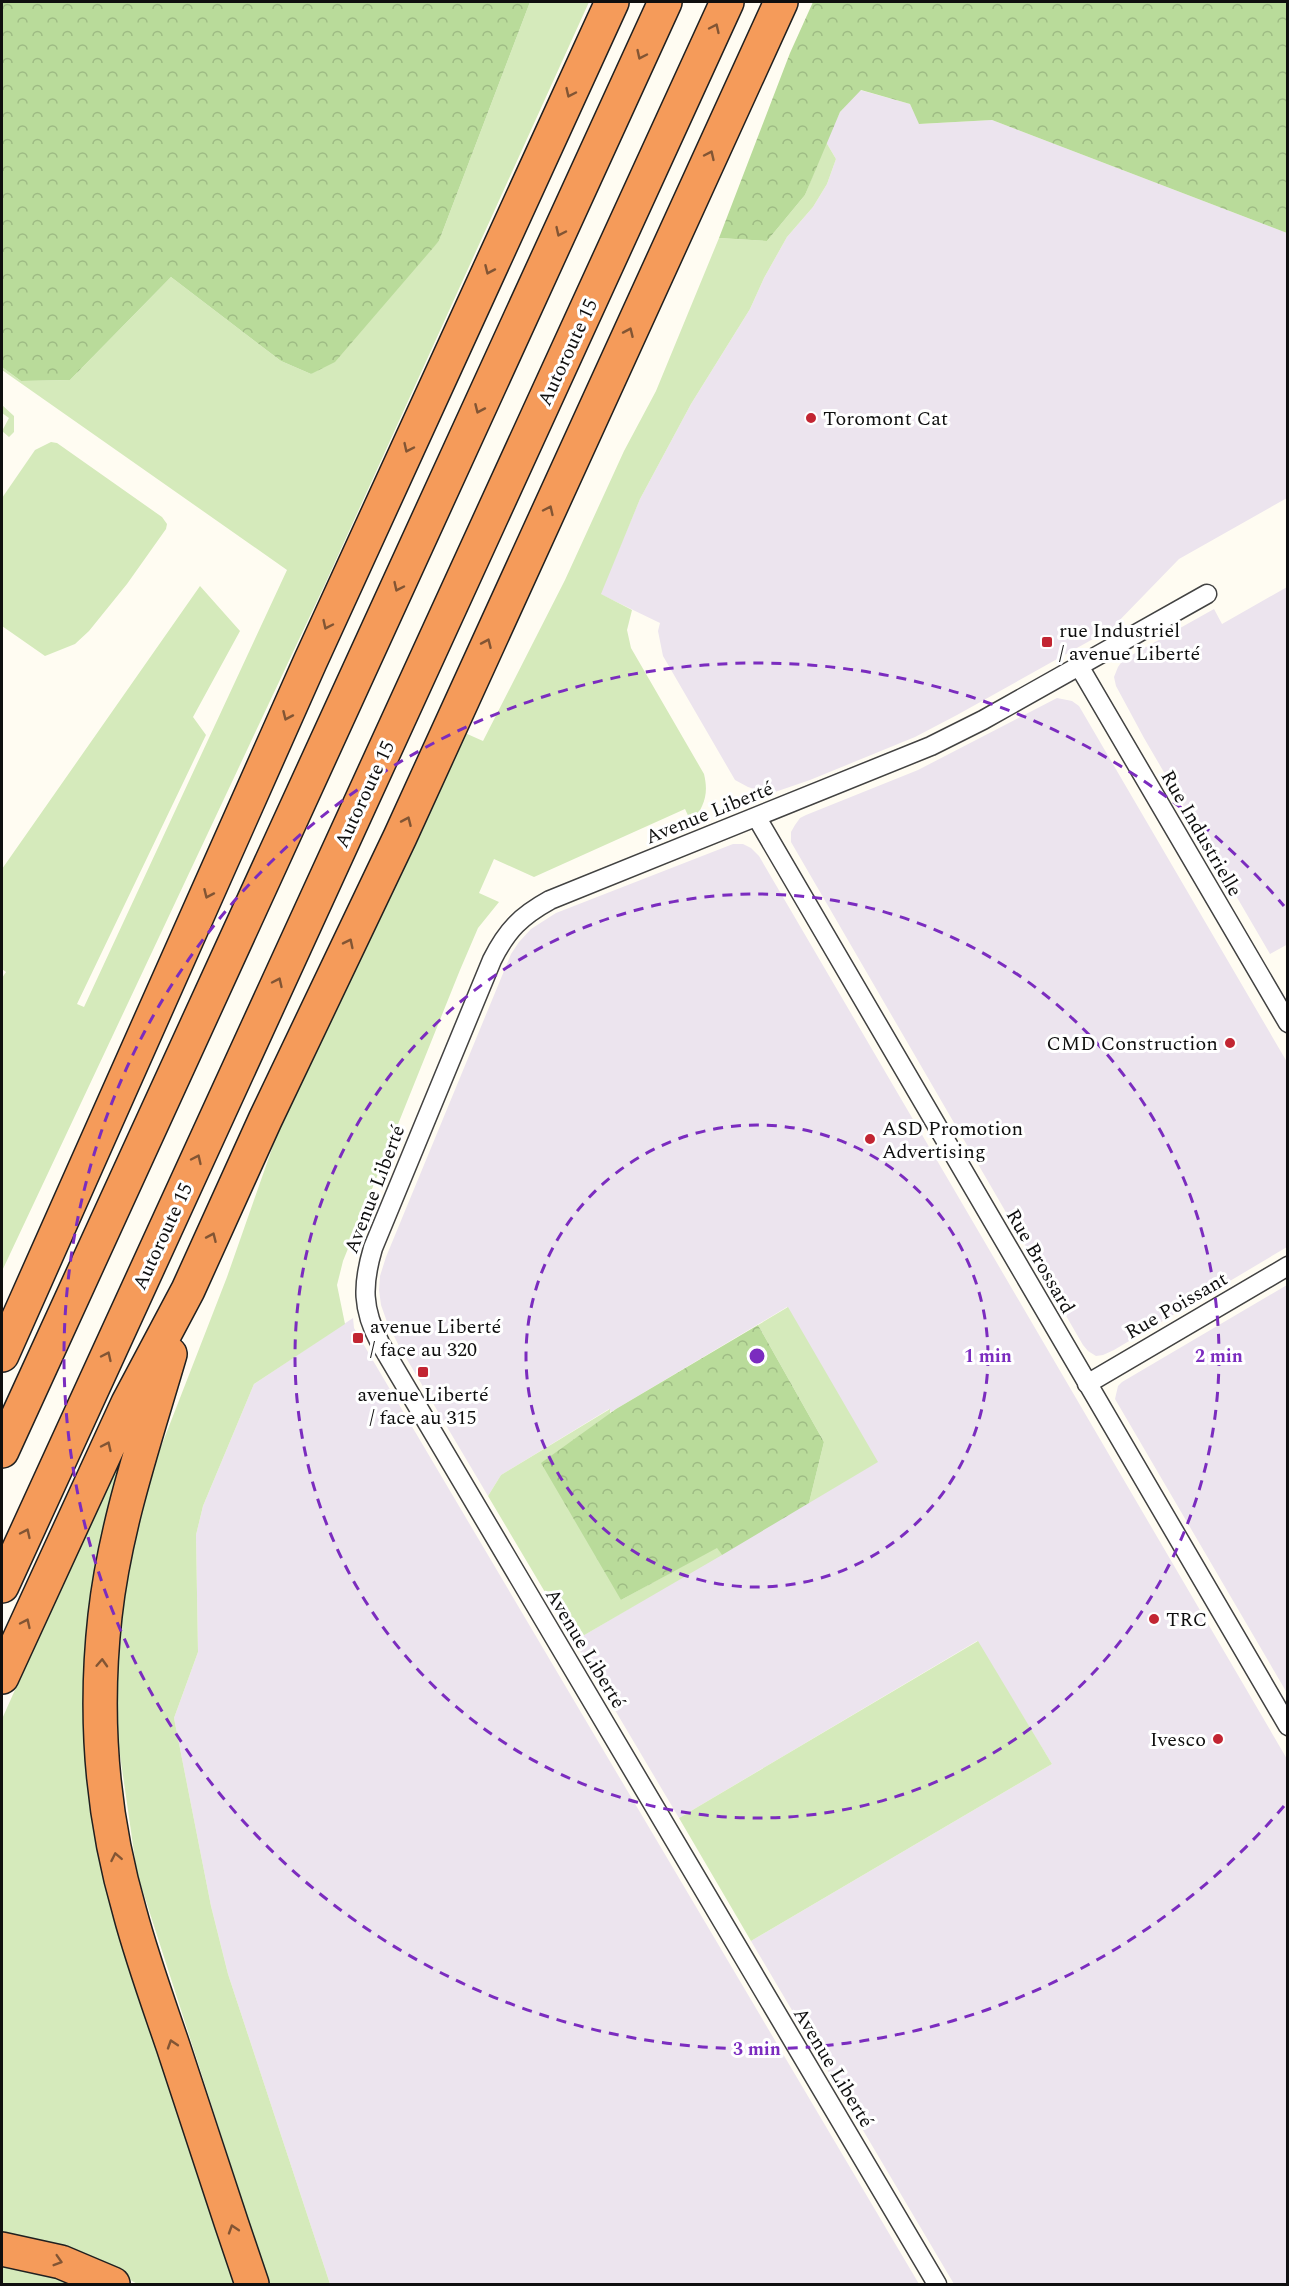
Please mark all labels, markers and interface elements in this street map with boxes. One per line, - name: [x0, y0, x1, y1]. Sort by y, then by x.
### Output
- one-way arrow: [708, 24, 720, 35]
- one-way arrow: [636, 48, 648, 59]
- one-way arrow: [566, 86, 578, 97]
- one-way arrow: [703, 150, 715, 161]
- one-way arrow: [555, 226, 567, 237]
- one-way arrow: [484, 264, 496, 275]
- street label: Autoroute 15: [530, 294, 606, 411]
- one-way arrow: [622, 328, 634, 339]
- one-way arrow: [474, 403, 486, 414]
- place label: Toromont Cat: [823, 404, 948, 434]
- marker: Toromont Cat: [804, 411, 818, 425]
- one-way arrow: [404, 441, 416, 452]
- one-way arrow: [541, 505, 553, 516]
- one-way arrow: [393, 580, 405, 591]
- place label: rue Industriel / avenue Liberté: [1059, 616, 1200, 669]
- one-way arrow: [323, 619, 335, 630]
- marker: rue Industriel / avenue Liberté: [1040, 635, 1054, 649]
- one-way arrow: [480, 638, 492, 649]
- one-way arrow: [282, 709, 294, 720]
- street label: Autoroute 15: [327, 736, 403, 853]
- street label: Rue Industrielle: [1153, 765, 1250, 902]
- street label: Avenue Liberté: [641, 774, 778, 852]
- one-way arrow: [400, 816, 412, 827]
- one-way arrow: [203, 888, 215, 899]
- one-way arrow: [342, 939, 354, 950]
- one-way arrow: [271, 978, 283, 989]
- place label: CMD Construction: [1047, 1029, 1218, 1059]
- marker: CMD Construction: [1223, 1036, 1237, 1050]
- place label: ASD Promotion Advertising: [882, 1114, 1023, 1167]
- street label: Avenue Liberté: [337, 1120, 413, 1258]
- marker: ASD Promotion Advertising: [863, 1132, 877, 1146]
- one-way arrow: [189, 1155, 201, 1166]
- street label: Autoroute 15: [125, 1178, 201, 1295]
- street label: Rue Brossard: [998, 1203, 1082, 1320]
- one-way arrow: [205, 1232, 217, 1243]
- street label: Rue Poissant: [1120, 1264, 1233, 1347]
- place label: avenue Liberté / face au 320: [370, 1312, 501, 1365]
- marker: avenue Liberté / face au 320: [351, 1331, 365, 1345]
- text: 1 min: [964, 1343, 1012, 1370]
- text: 2 min: [1195, 1343, 1243, 1370]
- centre of rings: [747, 1346, 767, 1366]
- one-way arrow: [100, 1351, 112, 1362]
- marker: avenue Liberté / face au 315: [416, 1365, 430, 1379]
- place label: avenue Liberté / face au 315: [357, 1380, 489, 1433]
- one-way arrow: [100, 1442, 112, 1453]
- one-way arrow: [18, 1529, 30, 1540]
- street label: Avenue Liberté: [537, 1583, 633, 1715]
- place label: TRC: [1166, 1605, 1207, 1635]
- marker: TRC: [1147, 1612, 1161, 1626]
- one-way arrow: [18, 1619, 30, 1630]
- one-way arrow: [95, 1659, 108, 1668]
- place label: Ivesco: [1150, 1725, 1206, 1755]
- marker: Ivesco: [1211, 1732, 1225, 1746]
- one-way arrow: [110, 1852, 123, 1862]
- street label: Avenue Liberté: [785, 2002, 881, 2134]
- text: 3 min: [733, 2036, 781, 2063]
- one-way arrow: [167, 2039, 179, 2050]
- one-way arrow: [228, 2224, 240, 2235]
- one-way arrow: [53, 2254, 63, 2266]

